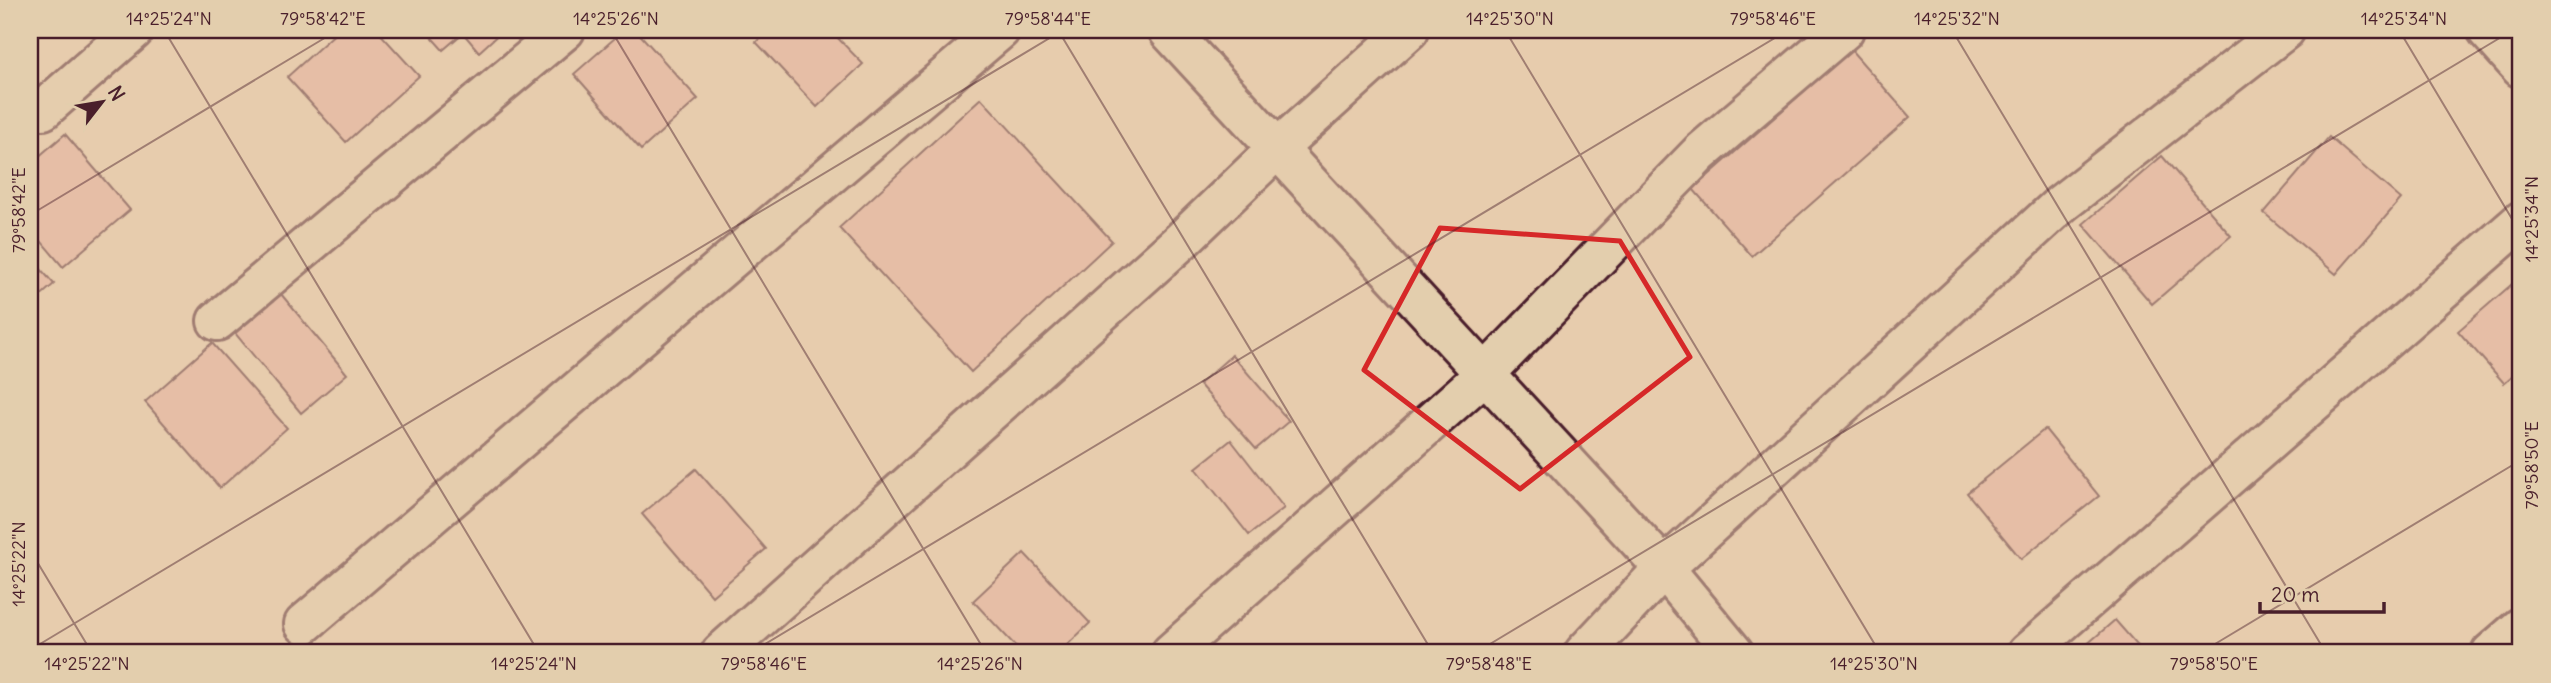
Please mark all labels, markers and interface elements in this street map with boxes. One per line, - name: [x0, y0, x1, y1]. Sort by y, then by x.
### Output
- text: 14°25'24"N: [126, 7, 212, 30]
- text: 79°58'42"E: [280, 7, 366, 30]
- text: 14°25'26"N: [573, 7, 659, 30]
- text: 79°58'44"E: [1005, 7, 1091, 30]
- text: 14°25'30"N: [1466, 7, 1554, 30]
- text: 79°58'46"E: [1730, 7, 1816, 30]
- text: 14°25'32"N: [1914, 7, 2000, 30]
- text: 14°25'34"N: [2361, 7, 2447, 30]
- north arrow: [66, 66, 136, 136]
- text: N: [103, 81, 130, 105]
- text: 79°58'42"E: [7, 167, 30, 253]
- text: 14°25'34"N: [2520, 176, 2543, 262]
- text: 79°58'50"E: [2520, 421, 2543, 509]
- text: 14°25'22"N: [7, 521, 30, 607]
- scale bar: [2260, 571, 2385, 615]
- text: 20 m: [2271, 581, 2320, 608]
- text: 14°25'22"N: [44, 652, 130, 675]
- text: 14°25'24"N: [491, 652, 577, 675]
- text: 79°58'46"E: [721, 652, 807, 675]
- text: 14°25'26"N: [937, 652, 1023, 675]
- text: 79°58'48"E: [1446, 652, 1532, 675]
- text: 14°25'30"N: [1830, 652, 1918, 675]
- text: 79°58'50"E: [2170, 652, 2258, 675]

